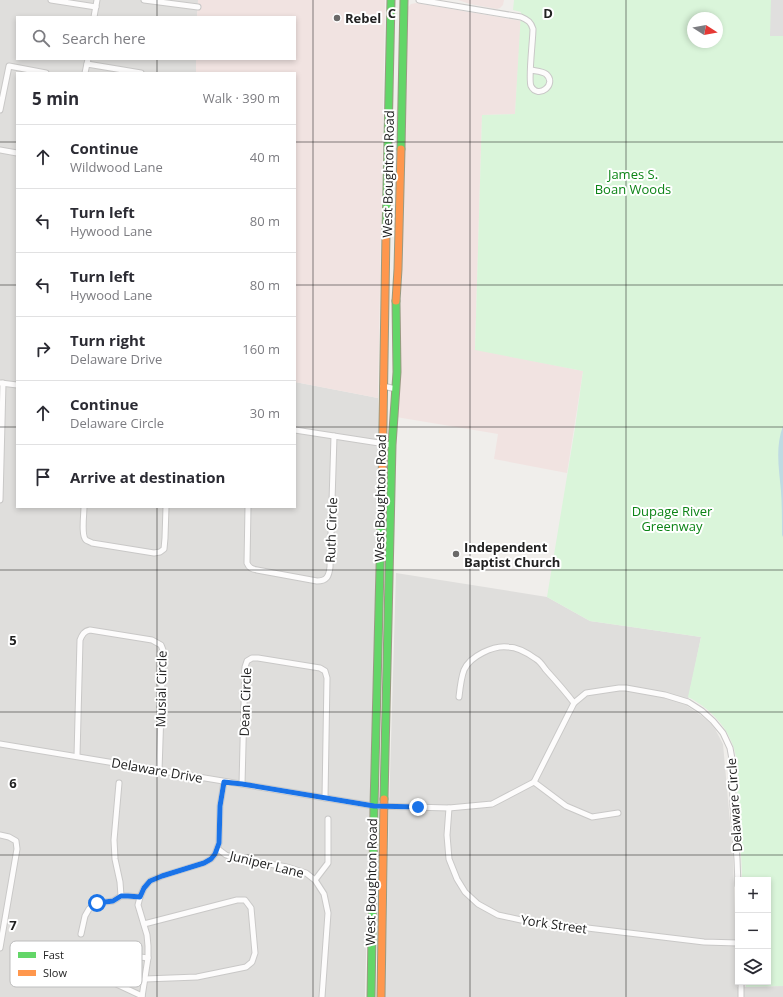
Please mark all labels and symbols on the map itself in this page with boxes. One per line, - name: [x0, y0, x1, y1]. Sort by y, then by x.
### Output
- text: C: [388, 4, 396, 22]
- text: D: [543, 4, 553, 22]
- place label: Rebel: [345, 9, 381, 27]
- north arrow: [687, 12, 723, 48]
- marker: Rebel: [332, 13, 342, 23]
- street label: West Boughton Road: [378, 110, 398, 238]
- park label: James S. Boan Woods: [595, 165, 671, 198]
- street label: West Boughton Road: [370, 434, 390, 562]
- street label: Ruth Circle: [321, 497, 341, 563]
- park label: Dupage River Greenway: [632, 502, 713, 535]
- place label: Independent Baptist Church: [464, 538, 560, 571]
- marker: Independent Baptist Church: [451, 549, 461, 559]
- text: 5: [9, 631, 17, 649]
- street label: Musial Circle: [151, 651, 171, 727]
- street label: Dean Circle: [235, 667, 255, 737]
- street label: Delaware Drive: [110, 753, 204, 787]
- street label: Delaware Circle: [722, 757, 746, 853]
- text: 6: [9, 774, 17, 792]
- route end: [409, 798, 427, 816]
- street label: West Boughton Road: [361, 818, 381, 946]
- street label: Juniper Lane: [226, 846, 306, 882]
- route start: [88, 894, 106, 912]
- street label: York Street: [520, 910, 589, 938]
- text: 7: [9, 916, 17, 934]
- legend: [10, 941, 142, 987]
- text: Fast: [43, 947, 64, 962]
- text: Slow: [43, 965, 67, 980]

